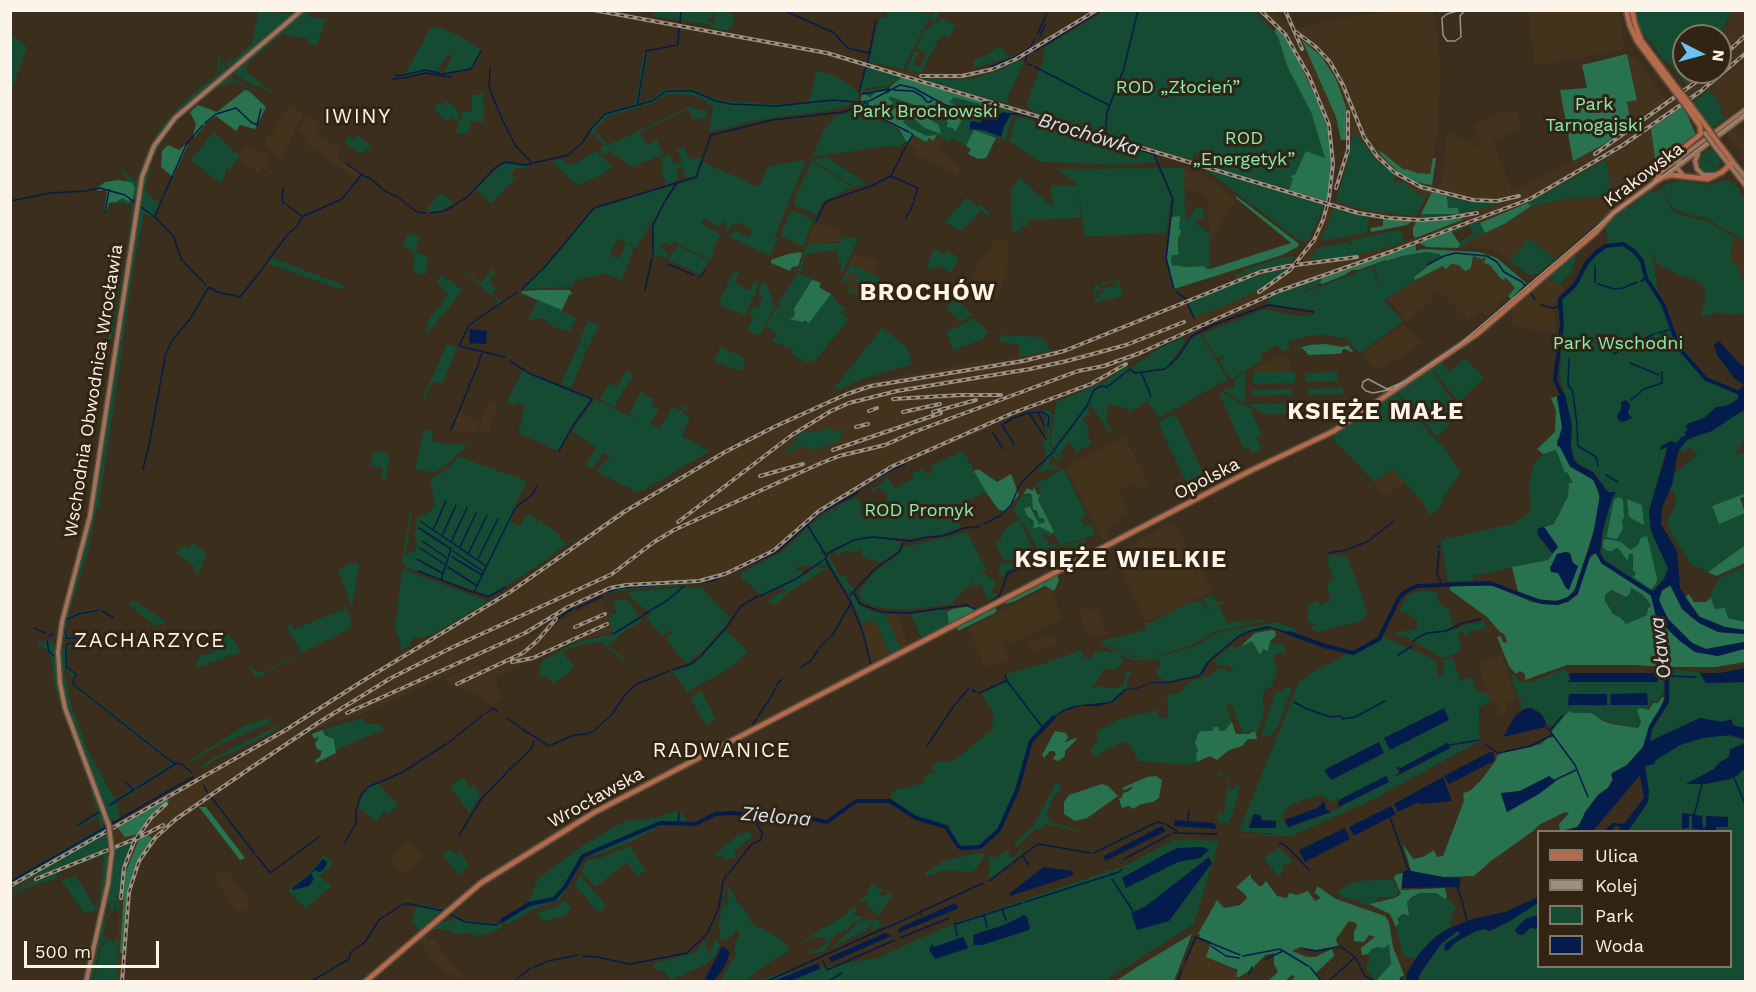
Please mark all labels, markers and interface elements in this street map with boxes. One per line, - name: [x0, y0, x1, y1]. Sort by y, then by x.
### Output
- north arrow: [1672, 24, 1732, 84]
- text: N: [1708, 49, 1728, 63]
- park label: ROD „Złocień”: [1116, 77, 1240, 99]
- park label: Park Tarnogajski: [1545, 94, 1643, 136]
- park label: Park Brochowski: [852, 101, 998, 123]
- district label: IWINY: [324, 104, 392, 130]
- water label: Brochówka: [1035, 108, 1143, 162]
- park label: ROD „Energetyk”: [1193, 128, 1295, 170]
- street label: Krakowska: [1600, 138, 1688, 212]
- street label: Wschodnia Obwodnica Wrocławia: [60, 243, 128, 539]
- district label: BROCHÓW: [860, 279, 996, 307]
- park label: Park Wschodni: [1553, 333, 1683, 355]
- district label: KSIĘŻE MAŁE: [1287, 398, 1465, 426]
- street label: Opolska: [1171, 453, 1243, 505]
- park label: ROD Promyk: [864, 500, 974, 522]
- district label: KSIĘŻE WIELKIE: [1014, 546, 1228, 574]
- water label: Oława: [1645, 615, 1677, 681]
- district label: ZACHARZYCE: [74, 628, 226, 654]
- district label: RADWANICE: [653, 738, 791, 764]
- street label: Wrocławska: [544, 763, 648, 833]
- water label: Zielona: [740, 802, 812, 832]
- legend: [1537, 830, 1732, 968]
- text: Ulica: [1595, 845, 1638, 866]
- text: Kolej: [1595, 875, 1638, 896]
- text: Park: [1595, 905, 1634, 926]
- scale bar: [27, 929, 162, 967]
- text: Woda: [1595, 935, 1644, 956]
- text: 500 m: [35, 941, 91, 962]

